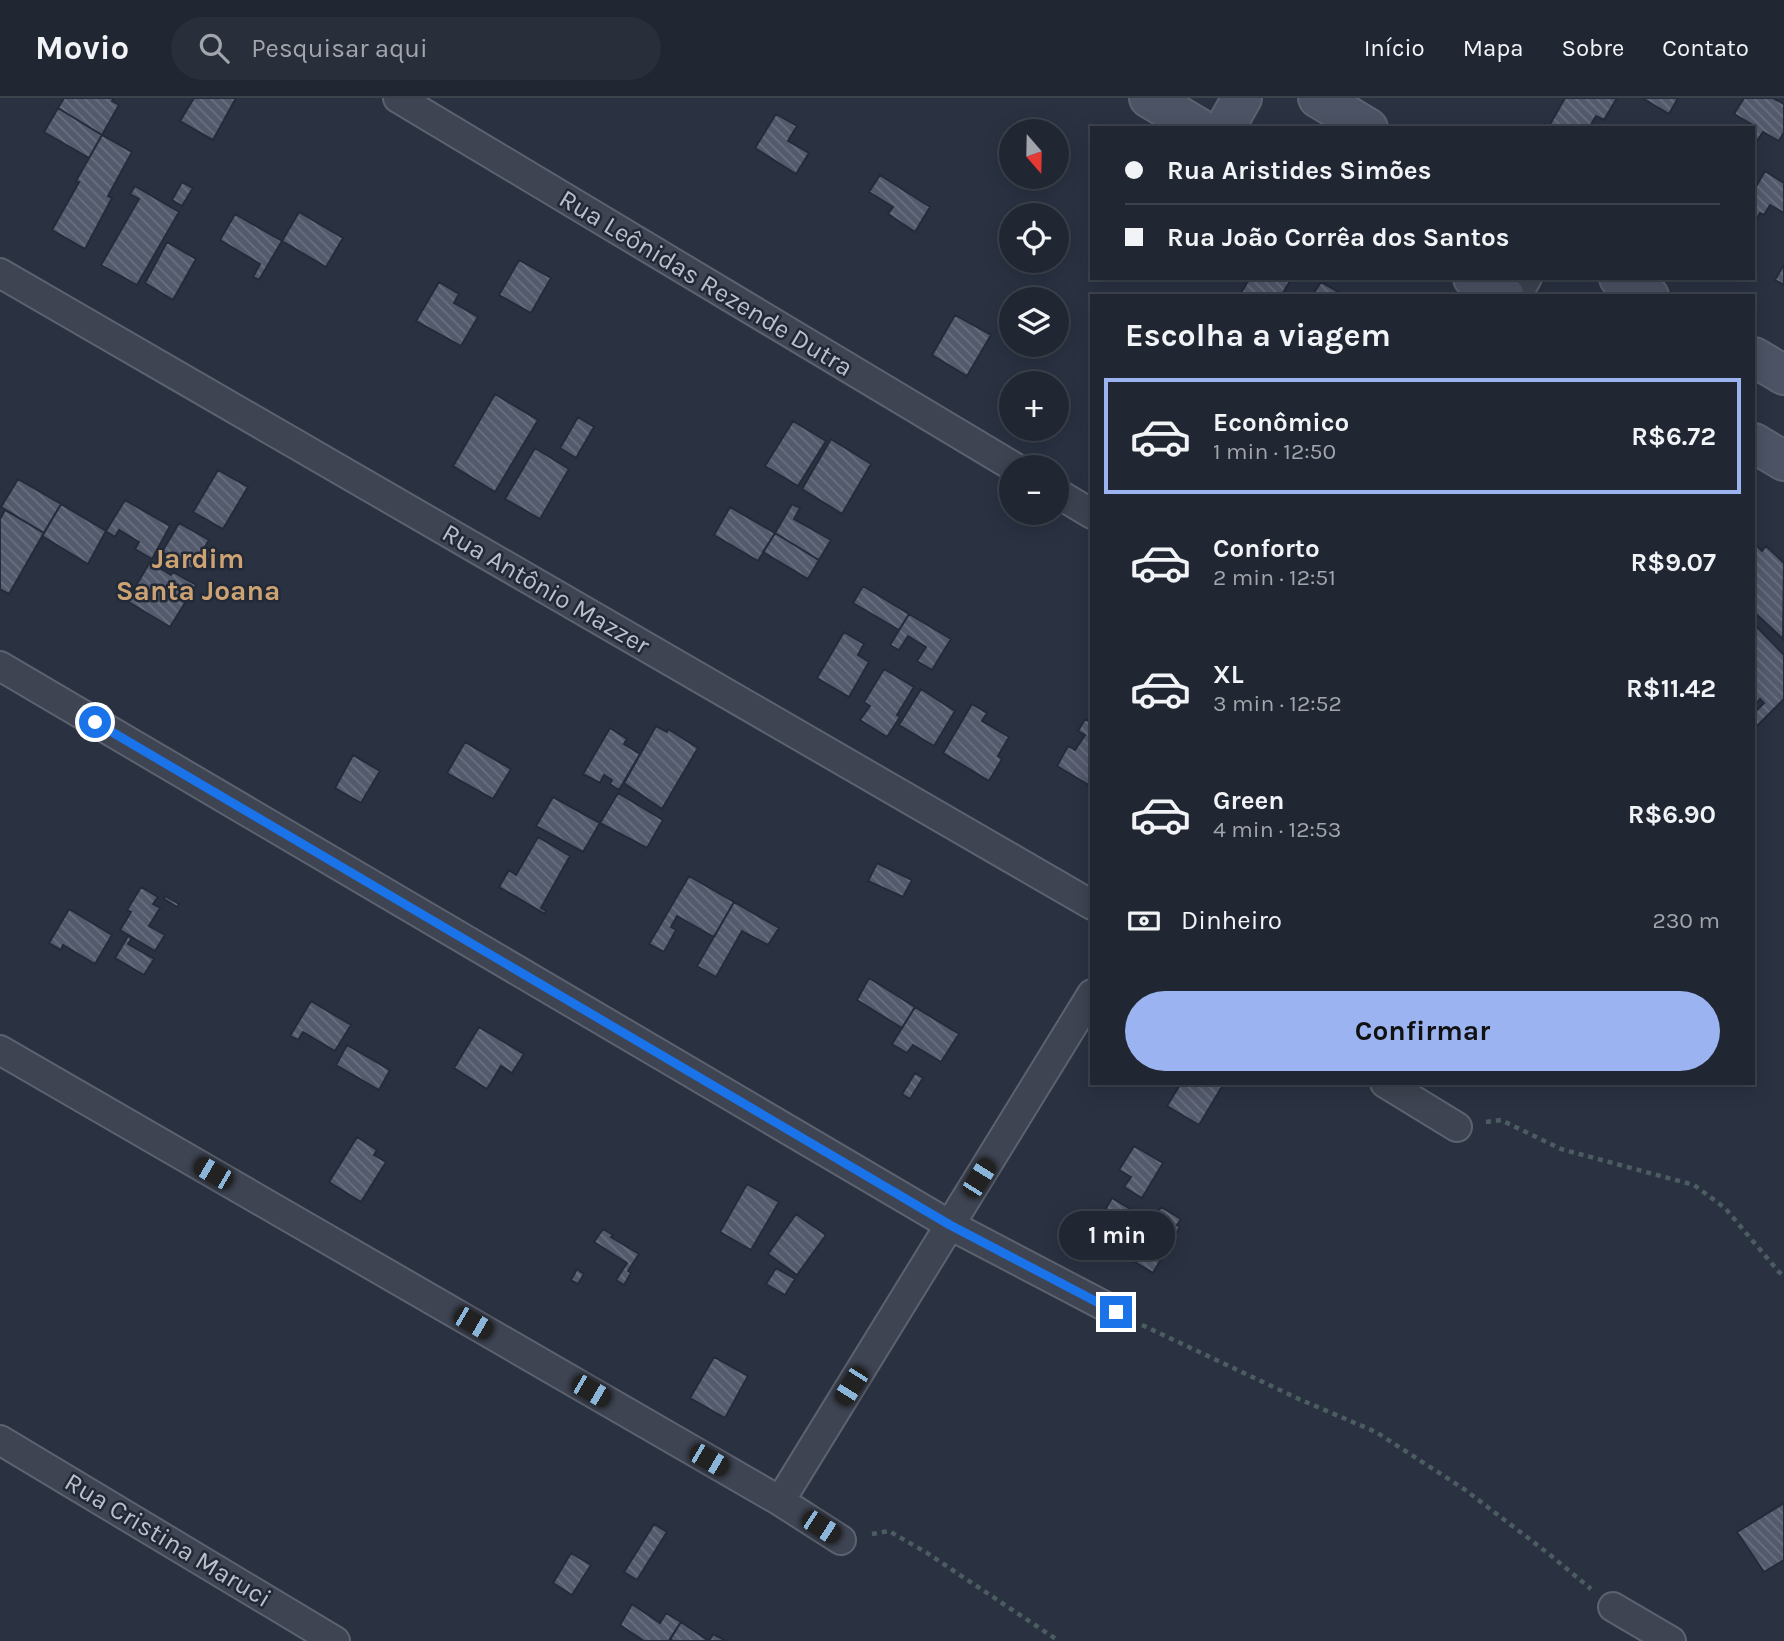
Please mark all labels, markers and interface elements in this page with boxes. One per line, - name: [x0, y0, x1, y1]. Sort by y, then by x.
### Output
- search box: [171, 17, 661, 80]
- text: Movio: [35, 29, 129, 67]
- icon: search: [195, 29, 233, 67]
- text: Pesquisar aqui: [251, 33, 428, 64]
- text: Início: [1364, 34, 1425, 62]
- text: Mapa: [1463, 34, 1523, 62]
- text: Sobre: [1561, 34, 1624, 62]
- text: Contato: [1662, 34, 1749, 62]
- north arrow: [999, 119, 1069, 189]
- map controls: [999, 119, 1069, 525]
- text: Rua Aristides Simões: [1167, 155, 1431, 186]
- street label: Rua Leônidas Rezende Dutra: [554, 183, 858, 383]
- button: locate: [999, 203, 1069, 273]
- text: Rua João Corrêa dos Santos: [1167, 222, 1509, 253]
- button: layers: [999, 287, 1069, 357]
- text: Escolha a viagem: [1125, 317, 1391, 354]
- button: +: [999, 371, 1069, 441]
- icon: car: [1129, 405, 1192, 468]
- text: Econômico: [1213, 407, 1349, 438]
- text: R$6.72: [1631, 421, 1716, 452]
- text: 1 min · 12:50: [1213, 438, 1336, 465]
- button: −: [999, 455, 1069, 525]
- street label: Rua Antônio Mazzer: [437, 517, 656, 661]
- icon: car: [1129, 531, 1192, 594]
- text: Conforto: [1213, 533, 1320, 564]
- district label: Jardim Santa Joana: [116, 542, 280, 607]
- text: R$9.07: [1631, 547, 1716, 578]
- text: 2 min · 12:51: [1213, 564, 1336, 591]
- icon: car: [1129, 657, 1192, 720]
- text: XL: [1213, 659, 1244, 690]
- text: R$11.42: [1626, 673, 1716, 704]
- text: 3 min · 12:52: [1213, 690, 1342, 717]
- route start: [79, 706, 111, 738]
- icon: car: [1129, 783, 1192, 846]
- text: Green: [1213, 785, 1285, 816]
- text: R$6.90: [1628, 799, 1716, 830]
- text: 4 min · 12:53: [1213, 816, 1341, 843]
- icon: cash: [1125, 902, 1163, 940]
- text: Dinheiro: [1181, 905, 1282, 936]
- text: 230 m: [1652, 907, 1720, 934]
- button: Confirmar: [1125, 991, 1720, 1071]
- car: [190, 1153, 237, 1193]
- car: [959, 1155, 1000, 1201]
- callout: 1 min: [1058, 1210, 1174, 1260]
- text: 1 min: [1088, 1222, 1146, 1249]
- route end: [1100, 1296, 1132, 1328]
- car: [450, 1303, 497, 1343]
- car: [831, 1363, 872, 1409]
- car: [568, 1371, 615, 1411]
- car: [686, 1440, 733, 1480]
- street label: Rua Cristina Maruci: [59, 1466, 277, 1614]
- car: [798, 1507, 845, 1547]

